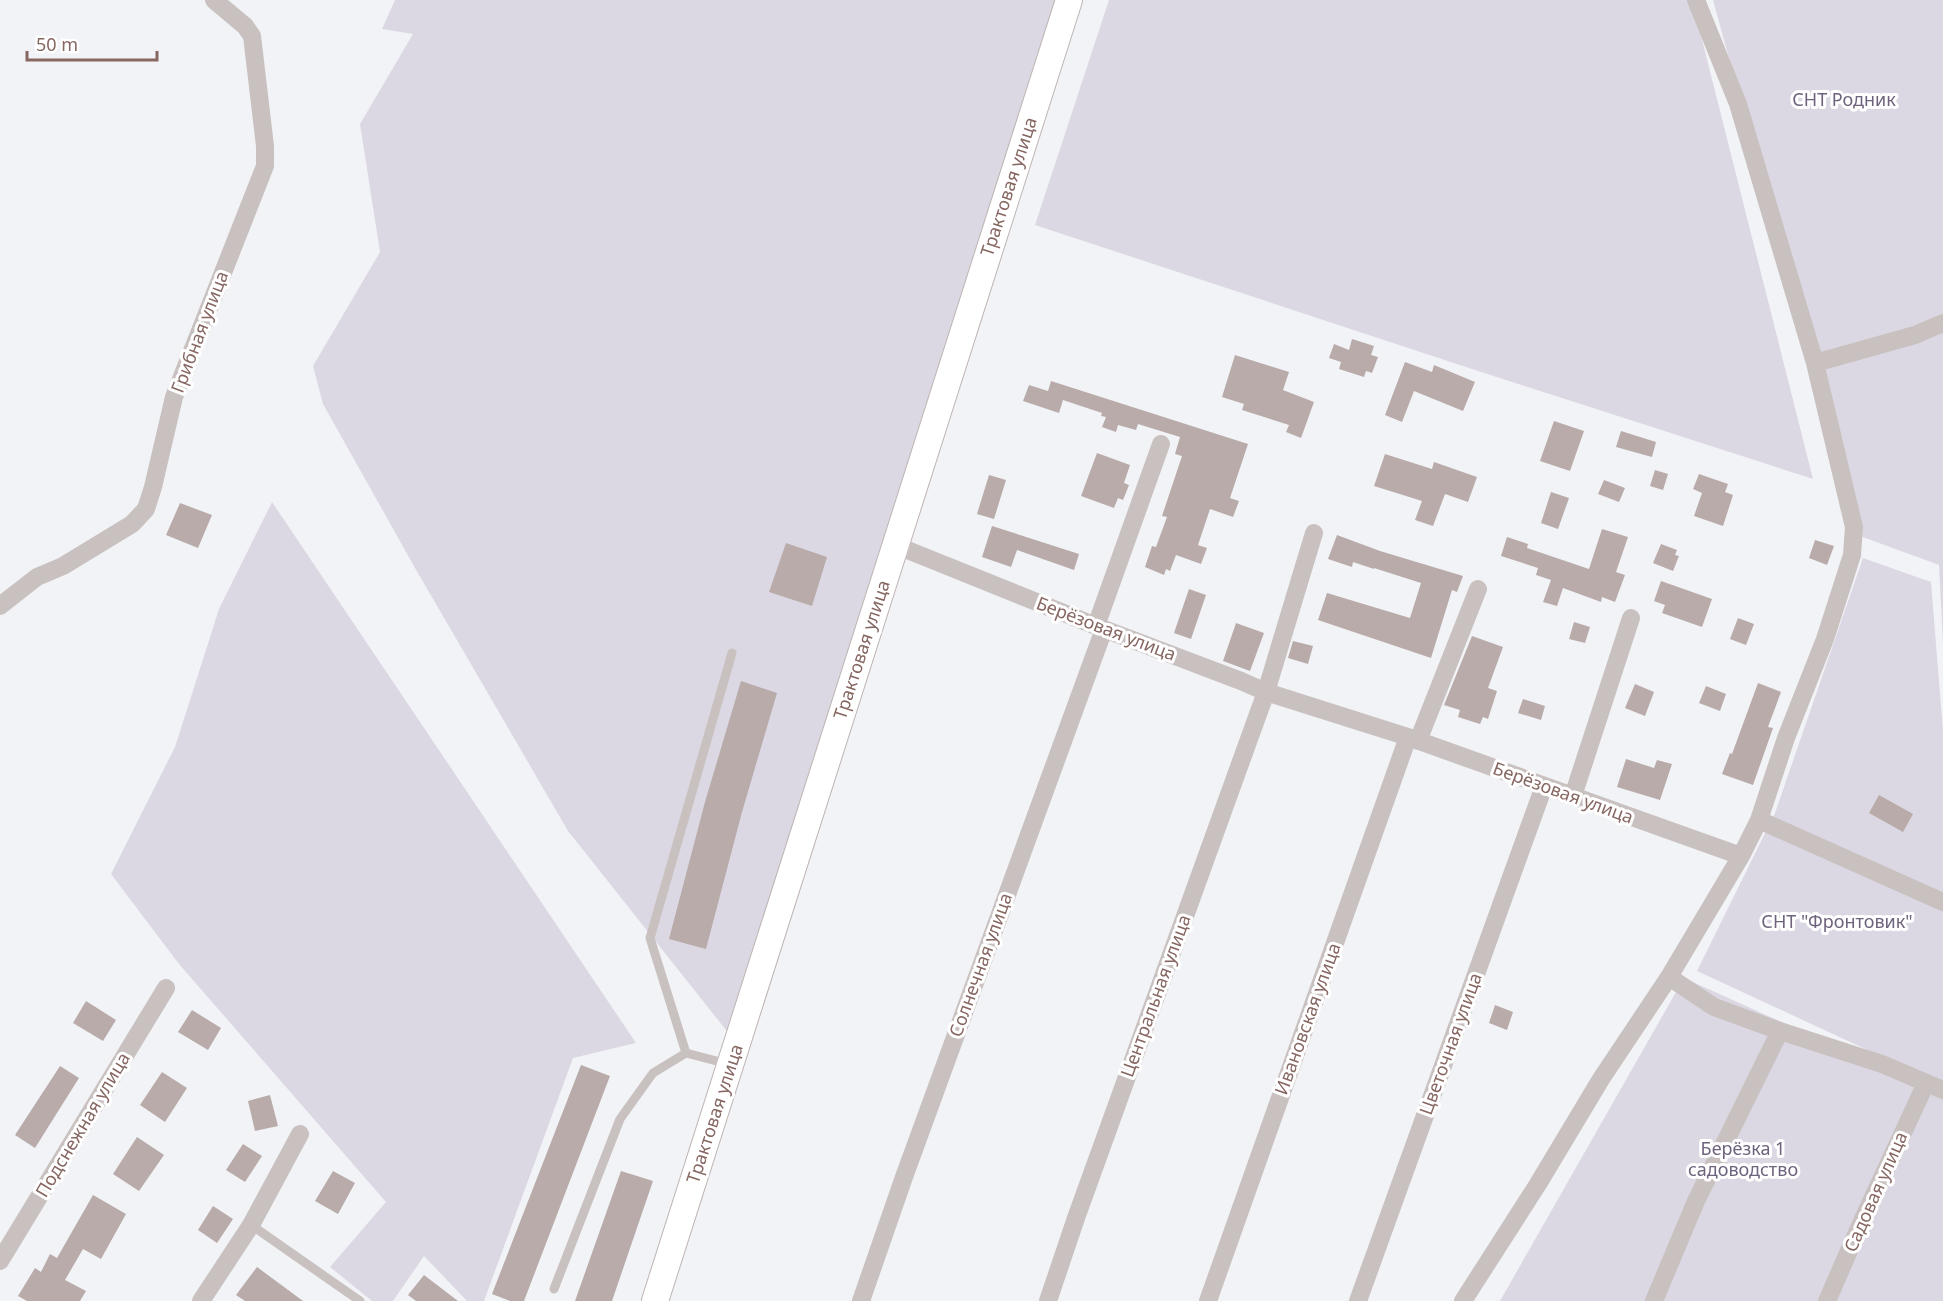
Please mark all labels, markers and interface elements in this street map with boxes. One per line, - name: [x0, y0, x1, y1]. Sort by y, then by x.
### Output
- scale bar: [27, 24, 158, 62]
- text: 50 m: [36, 32, 78, 56]
- park label: СНТ Родник: [1792, 87, 1896, 111]
- street label: Трактовая улица: [974, 114, 1042, 259]
- street label: Грибная улица: [165, 267, 233, 396]
- street label: Трактовая улица: [827, 577, 895, 722]
- street label: Берёзовая улица: [1033, 590, 1180, 666]
- street label: Берёзовая улица: [1490, 756, 1637, 829]
- street label: Солнечная улица: [943, 889, 1017, 1040]
- park label: СНТ "Фронтовик": [1761, 909, 1913, 933]
- street label: Центральная улица: [1115, 911, 1196, 1080]
- street label: Ивановская улица: [1268, 939, 1346, 1098]
- street label: Цветочная улица: [1413, 969, 1487, 1118]
- street label: Трактовая улица: [680, 1041, 748, 1186]
- street label: Подснежная улица: [29, 1048, 135, 1201]
- street label: Садовая улица: [1838, 1128, 1912, 1256]
- park label: Берёзка 1 садоводство: [1688, 1136, 1798, 1181]

